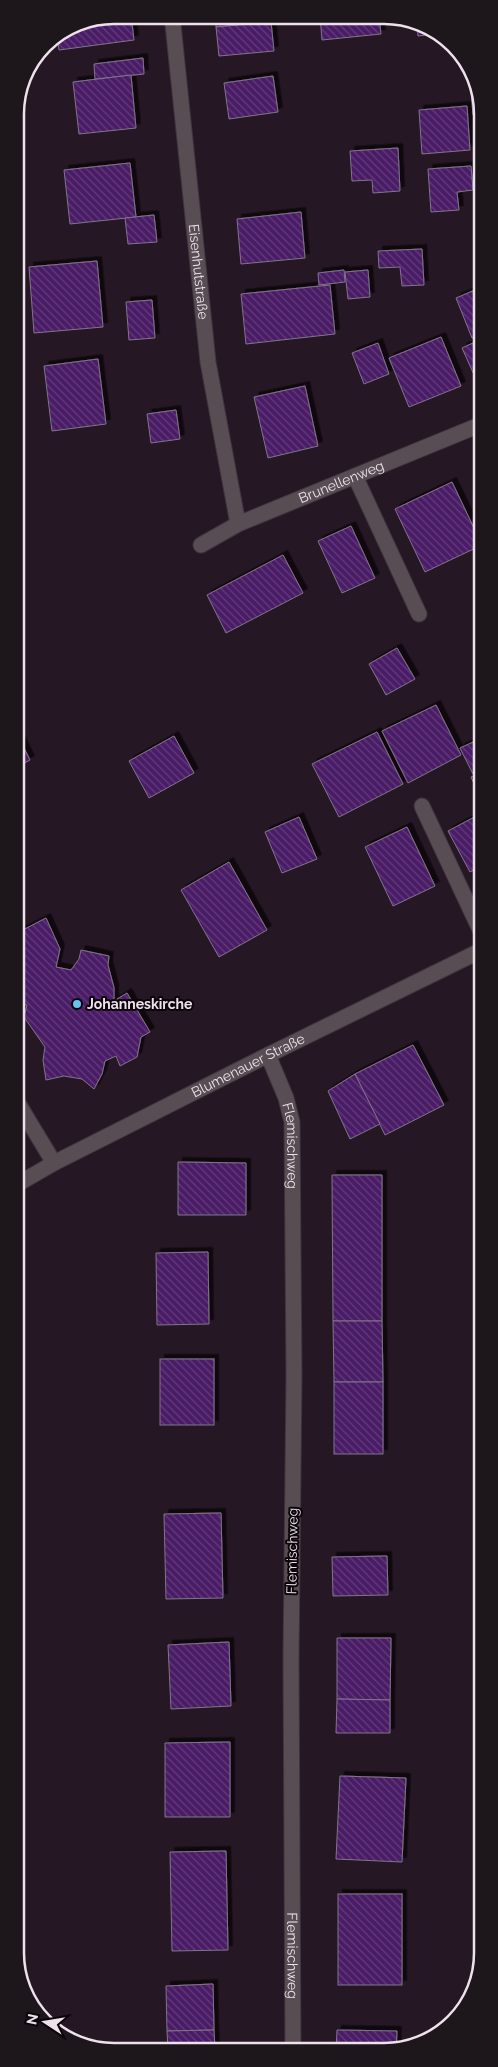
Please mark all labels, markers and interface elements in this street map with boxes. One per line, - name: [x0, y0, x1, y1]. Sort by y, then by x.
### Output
- street label: Eisenhutstraße: [186, 223, 212, 320]
- street label: Brunellenweg: [296, 457, 386, 506]
- place label: Johanneskirche: [87, 996, 193, 1012]
- marker: Johanneskirche: [71, 998, 83, 1010]
- street label: Blumenauer Straße: [189, 1030, 307, 1100]
- street label: Flemischweg: [279, 1101, 301, 1189]
- street label: Flemischweg: [283, 1508, 301, 1594]
- street label: Flemischweg: [284, 1912, 301, 1999]
- north arrow: [20, 1997, 70, 2047]
- text: N: [23, 2012, 41, 2026]

